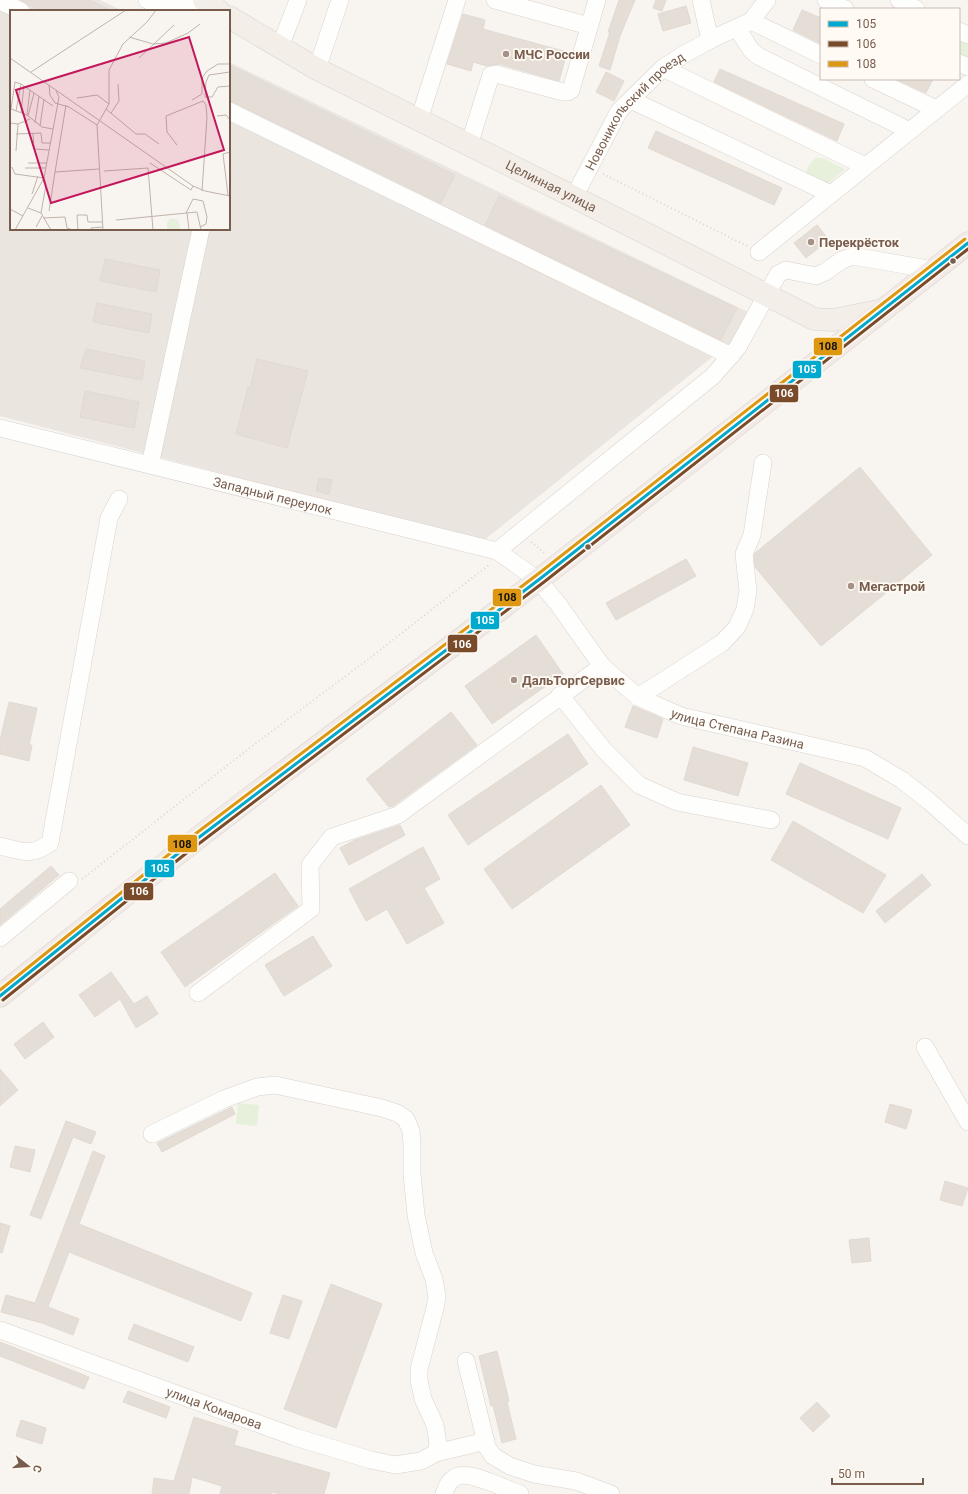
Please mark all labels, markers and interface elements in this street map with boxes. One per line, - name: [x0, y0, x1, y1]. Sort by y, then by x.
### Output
- legend: [820, 8, 960, 80]
- inset map: [10, 10, 230, 230]
- text: 105: [856, 17, 876, 31]
- text: 106: [856, 37, 876, 51]
- place label: МЧС России: [514, 47, 590, 62]
- marker: МЧС России: [501, 49, 511, 59]
- street label: Новоникольский проезд: [582, 49, 688, 173]
- text: 108: [856, 57, 876, 71]
- street label: Целинная улица: [503, 157, 599, 215]
- place label: Перекрёсток: [819, 235, 900, 250]
- marker: Перекрёсток: [806, 237, 816, 247]
- unlabelled marker: [948, 256, 958, 266]
- line badge: 108: [813, 337, 843, 356]
- text: 108: [819, 340, 837, 353]
- line badge: 105: [792, 360, 822, 379]
- text: 105: [798, 363, 816, 376]
- line badge: 106: [769, 384, 799, 403]
- text: 106: [775, 387, 793, 400]
- street label: Западный переулок: [212, 474, 334, 518]
- unlabelled marker: [583, 542, 593, 552]
- place label: Мегастрой: [859, 579, 925, 594]
- marker: Мегастрой: [846, 581, 856, 591]
- line badge: 108: [492, 588, 522, 607]
- text: 108: [498, 591, 516, 604]
- line badge: 105: [470, 611, 500, 630]
- text: 105: [476, 614, 494, 627]
- line badge: 106: [447, 634, 478, 653]
- text: 106: [453, 638, 471, 651]
- place label: ДальТоргСервис: [522, 673, 625, 688]
- marker: ДальТоргСервис: [509, 675, 519, 685]
- street label: улица Степана Разина: [668, 705, 806, 752]
- line badge: 108: [167, 834, 198, 853]
- text: 108: [173, 838, 191, 851]
- line badge: 105: [144, 859, 175, 878]
- text: 105: [151, 862, 169, 875]
- line badge: 106: [123, 882, 154, 901]
- text: 106: [130, 885, 148, 898]
- street label: улица Комарова: [164, 1384, 264, 1432]
- north arrow: [8, 1446, 48, 1486]
- scale bar: [832, 1460, 923, 1486]
- text: С: [30, 1463, 44, 1474]
- text: 50 m: [838, 1467, 865, 1481]

